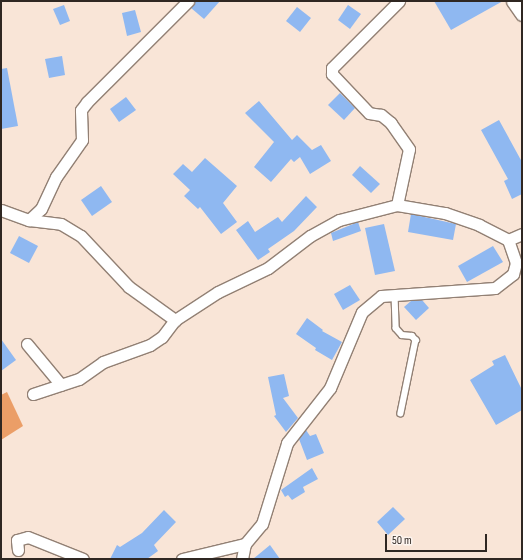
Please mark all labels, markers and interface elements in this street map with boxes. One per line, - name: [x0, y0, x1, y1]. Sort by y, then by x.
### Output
- scale bar: [387, 526, 489, 552]
- text: 50 m: [392, 533, 412, 548]

